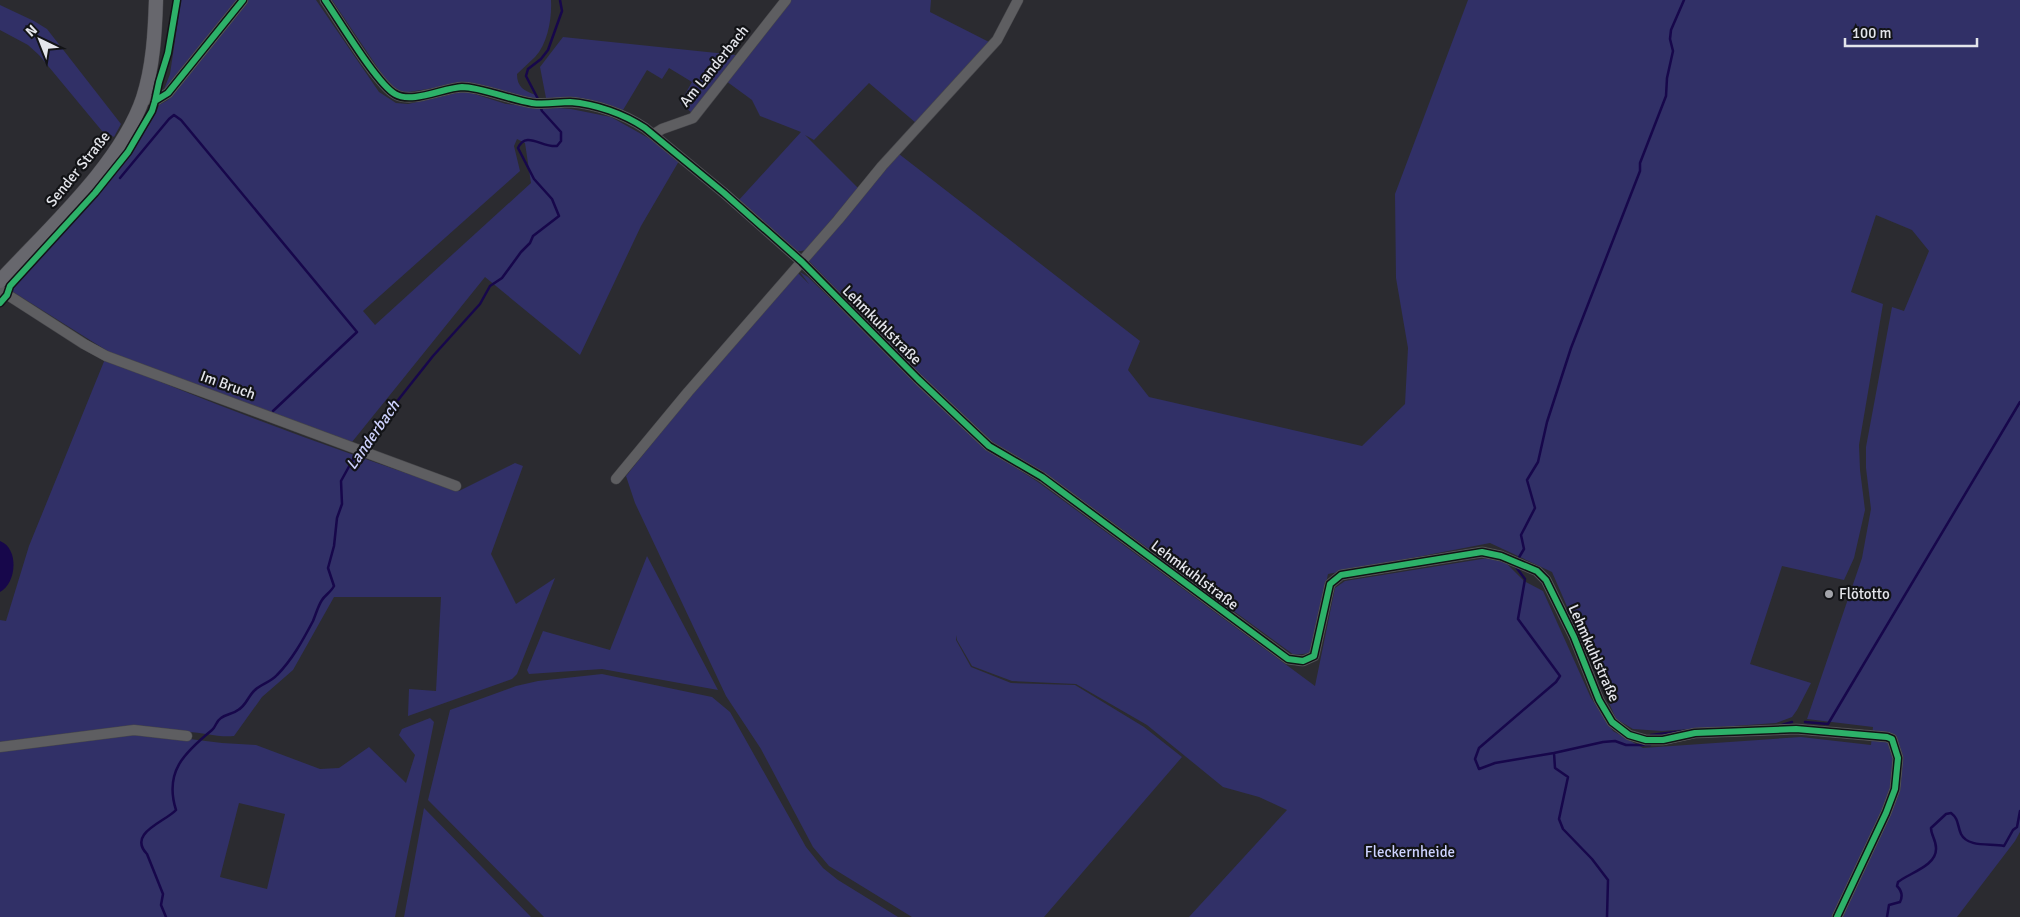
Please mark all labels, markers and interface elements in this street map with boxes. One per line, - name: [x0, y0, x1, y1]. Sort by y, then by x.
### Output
- north arrow: [15, 15, 65, 65]
- scale bar: [1845, 15, 1978, 47]
- text: N: [22, 21, 41, 40]
- street label: Am Landerbach: [676, 22, 752, 110]
- text: 100 m: [1852, 24, 1892, 42]
- street label: Sender Straße: [42, 128, 114, 210]
- street label: Lehmkuhlstraße: [839, 282, 925, 368]
- street label: Im Bruch: [198, 367, 258, 403]
- water label: Landerbach: [342, 395, 405, 474]
- street label: Lehmkuhlstraße: [1148, 536, 1242, 614]
- place label: Flötotto: [1839, 585, 1890, 603]
- marker: Flötotto: [1823, 588, 1835, 600]
- street label: Lehmkuhlstraße: [1564, 601, 1624, 705]
- park label: Fleckernheide: [1365, 843, 1455, 861]

